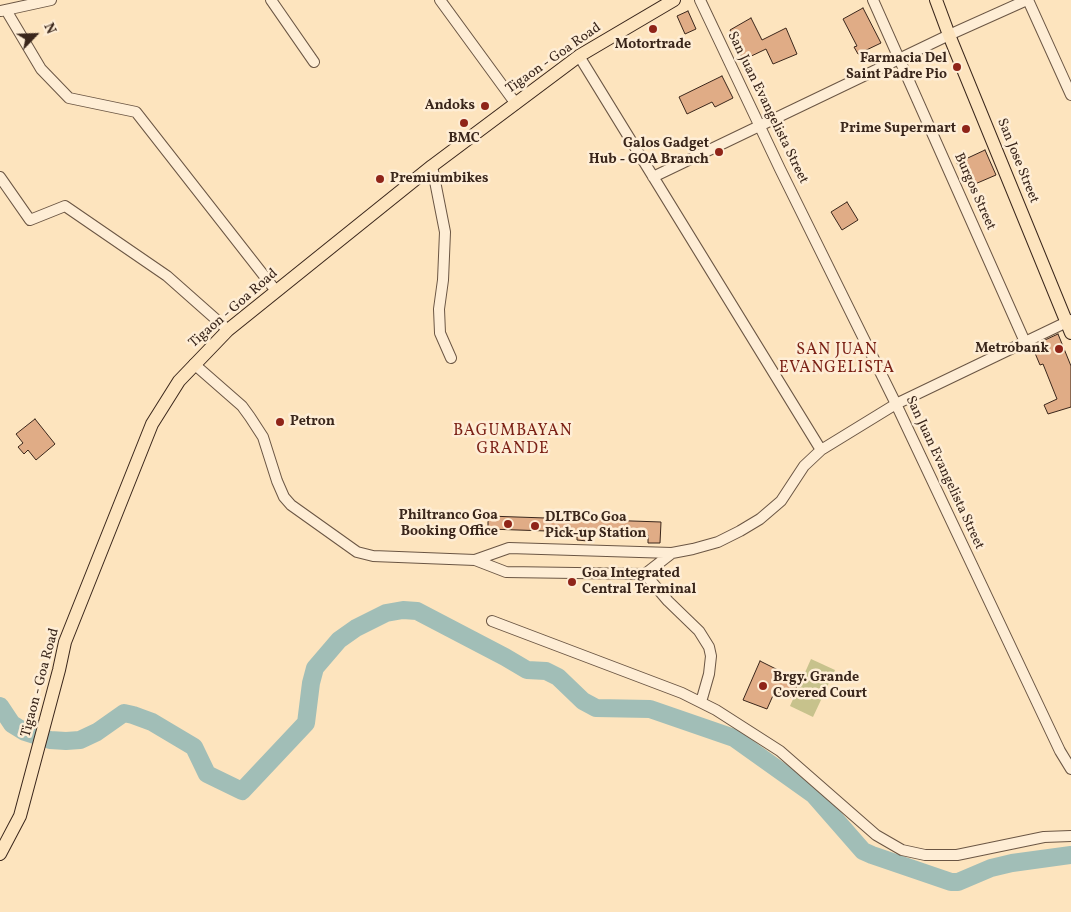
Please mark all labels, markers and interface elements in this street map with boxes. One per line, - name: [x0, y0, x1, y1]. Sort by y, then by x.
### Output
- north arrow: [10, 10, 60, 60]
- text: N: [38, 20, 60, 37]
- street label: Tigaon - Goa Road: [503, 20, 605, 98]
- marker: Motortrade: [647, 23, 659, 35]
- street label: San Juan Evangelista Street: [723, 29, 811, 187]
- place label: Motortrade: [615, 37, 691, 53]
- place label: Farmacia Del Saint Padre Pio: [846, 51, 947, 84]
- marker: Farmacia Del Saint Padre Pio: [951, 61, 963, 73]
- place label: Andoks: [425, 98, 475, 114]
- marker: Andoks: [479, 100, 491, 112]
- street label: San Jose Street: [992, 116, 1042, 206]
- marker: BMC: [458, 117, 470, 129]
- place label: Prime Supermart: [840, 121, 956, 137]
- marker: Prime Supermart: [960, 123, 972, 135]
- place label: BMC: [448, 131, 480, 147]
- place label: Galos Gadget Hub - GOA Branch: [589, 136, 709, 168]
- marker: Galos Gadget Hub - GOA Branch: [713, 146, 725, 158]
- street label: Burgos Street: [950, 151, 998, 233]
- place label: Premiumbikes: [390, 171, 488, 187]
- marker: Premiumbikes: [374, 173, 386, 185]
- street label: Tigaon - Goa Road: [186, 266, 282, 352]
- district label: SAN JUAN EVANGELISTA: [778, 341, 896, 379]
- place label: Metrobank: [975, 341, 1049, 357]
- marker: Metrobank: [1053, 343, 1065, 355]
- street label: San Juan Evangelista Street: [901, 394, 987, 552]
- place label: Petron: [290, 414, 335, 430]
- marker: Petron: [274, 416, 286, 428]
- district label: BAGUMBAYAN GRANDE: [452, 422, 574, 460]
- place label: Philtranco Goa Booking Office: [399, 508, 498, 540]
- place label: DLTBCo Goa Pick-up Station: [545, 510, 647, 542]
- marker: Philtranco Goa Booking Office: [502, 518, 514, 530]
- marker: DLTBCo Goa Pick-up Station: [529, 520, 541, 532]
- place label: Goa Integrated Central Terminal: [582, 566, 696, 598]
- marker: Goa Integrated Central Terminal: [566, 576, 578, 588]
- street label: Tigaon - Goa Road: [18, 627, 64, 739]
- place label: Brgy. Grande Covered Court: [773, 670, 867, 702]
- marker: Brgy. Grande Covered Court: [757, 680, 769, 692]

